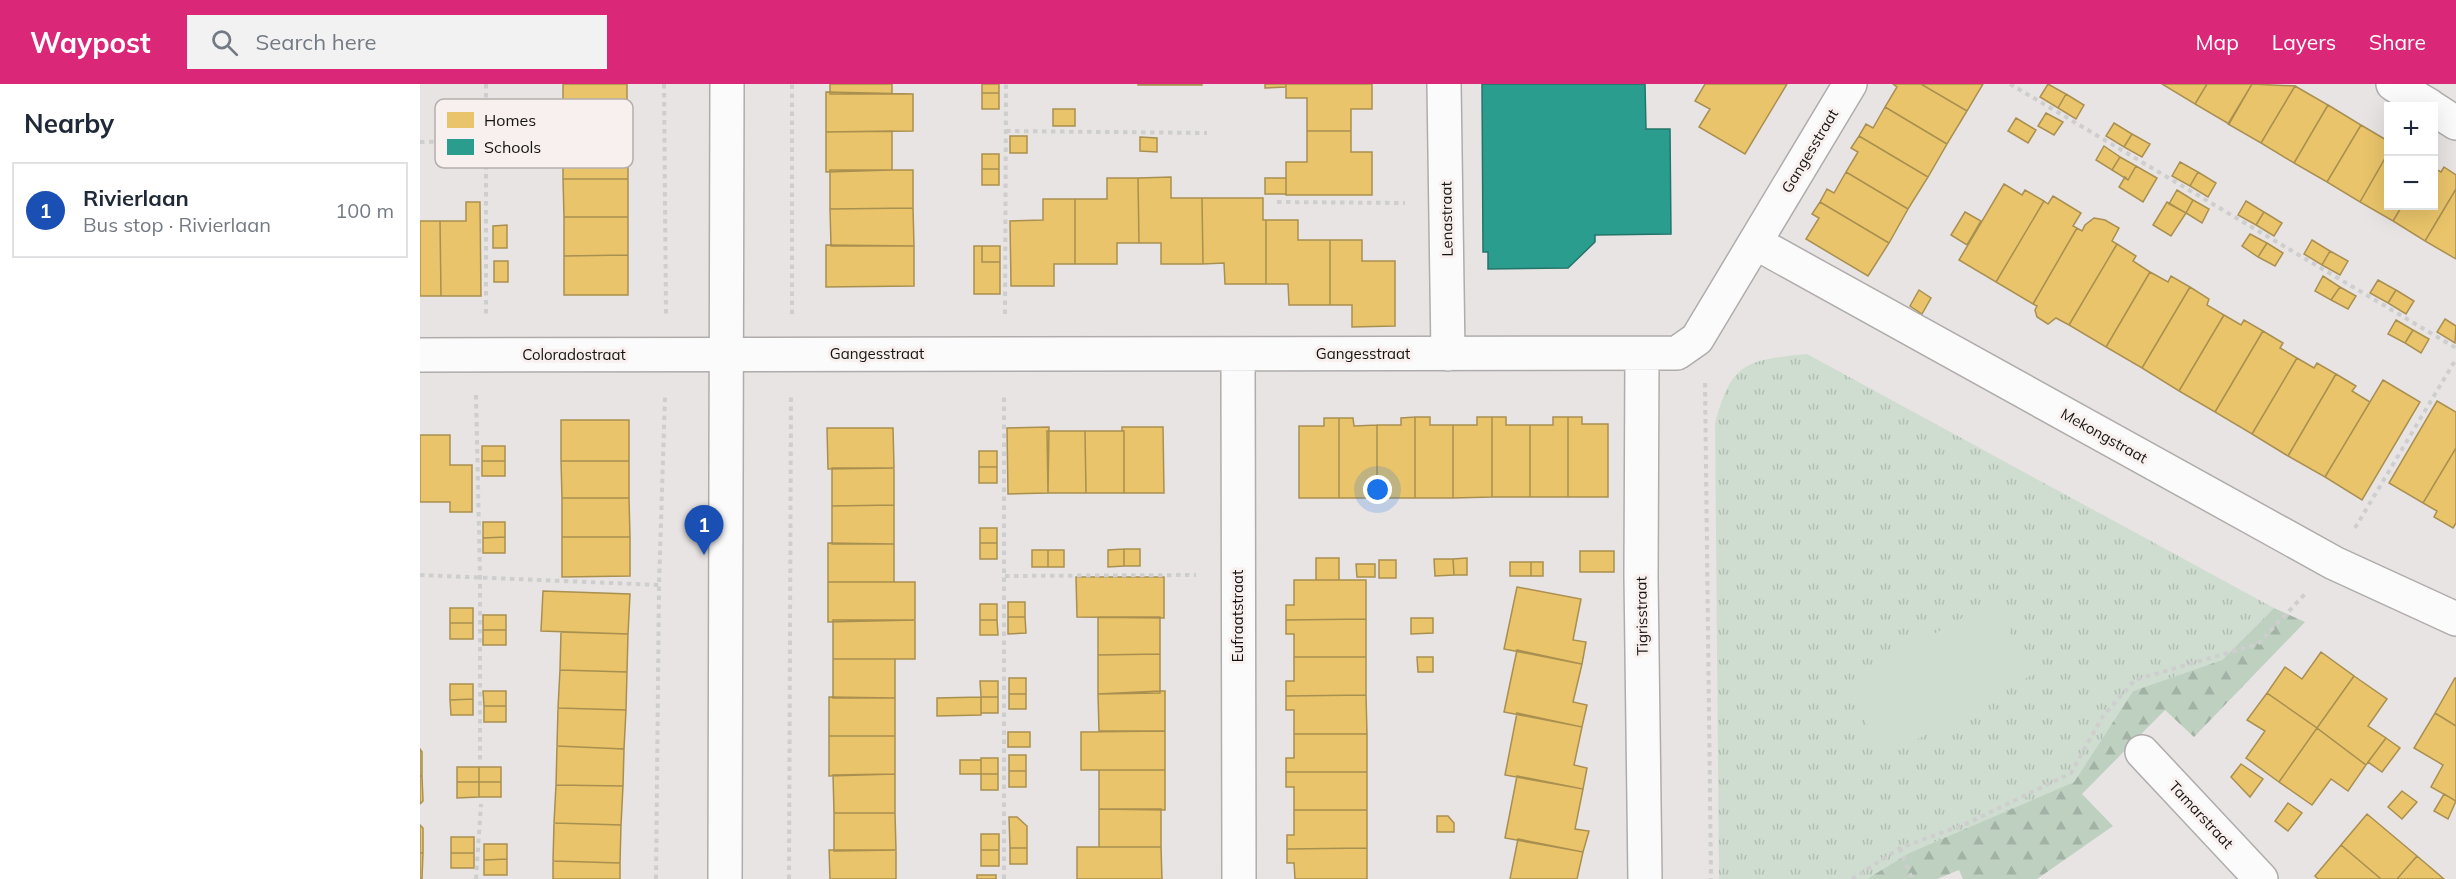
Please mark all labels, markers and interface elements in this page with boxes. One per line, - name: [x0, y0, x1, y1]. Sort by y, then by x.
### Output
- search box: [187, 15, 607, 69]
- text: Waypost: [30, 25, 151, 60]
- icon: search: [208, 26, 241, 59]
- text: Search here: [256, 28, 377, 56]
- text: Map: [2196, 29, 2239, 55]
- text: Layers: [2272, 29, 2336, 55]
- text: Share: [2369, 29, 2426, 55]
- legend: [435, 99, 633, 168]
- map controls: [2384, 102, 2438, 210]
- button: +: [2384, 102, 2438, 156]
- street label: Gangesstraat: [1777, 105, 1842, 196]
- text: Nearby: [24, 107, 114, 140]
- text: Homes: [484, 110, 536, 130]
- text: Schools: [484, 137, 541, 157]
- button: −: [2384, 156, 2438, 210]
- street label: Lenastraat: [1436, 181, 1457, 257]
- text: Rivierlaan: [83, 184, 189, 212]
- text: 1: [40, 198, 52, 223]
- text: 100 m: [335, 198, 394, 223]
- text: Bus stop · Rivierlaan: [83, 212, 271, 237]
- street label: Gangesstraat: [830, 344, 924, 363]
- street label: Gangesstraat: [1316, 344, 1410, 363]
- street label: Coloradostraat: [522, 345, 626, 364]
- street label: Mekongstraat: [2058, 404, 2151, 467]
- your location: [1363, 475, 1392, 504]
- pin: 1: [684, 506, 724, 555]
- street label: Eufraatstraat: [1228, 570, 1247, 662]
- street label: Tigrisstraat: [1631, 576, 1652, 656]
- street label: Tamarstraat: [2165, 777, 2238, 852]

